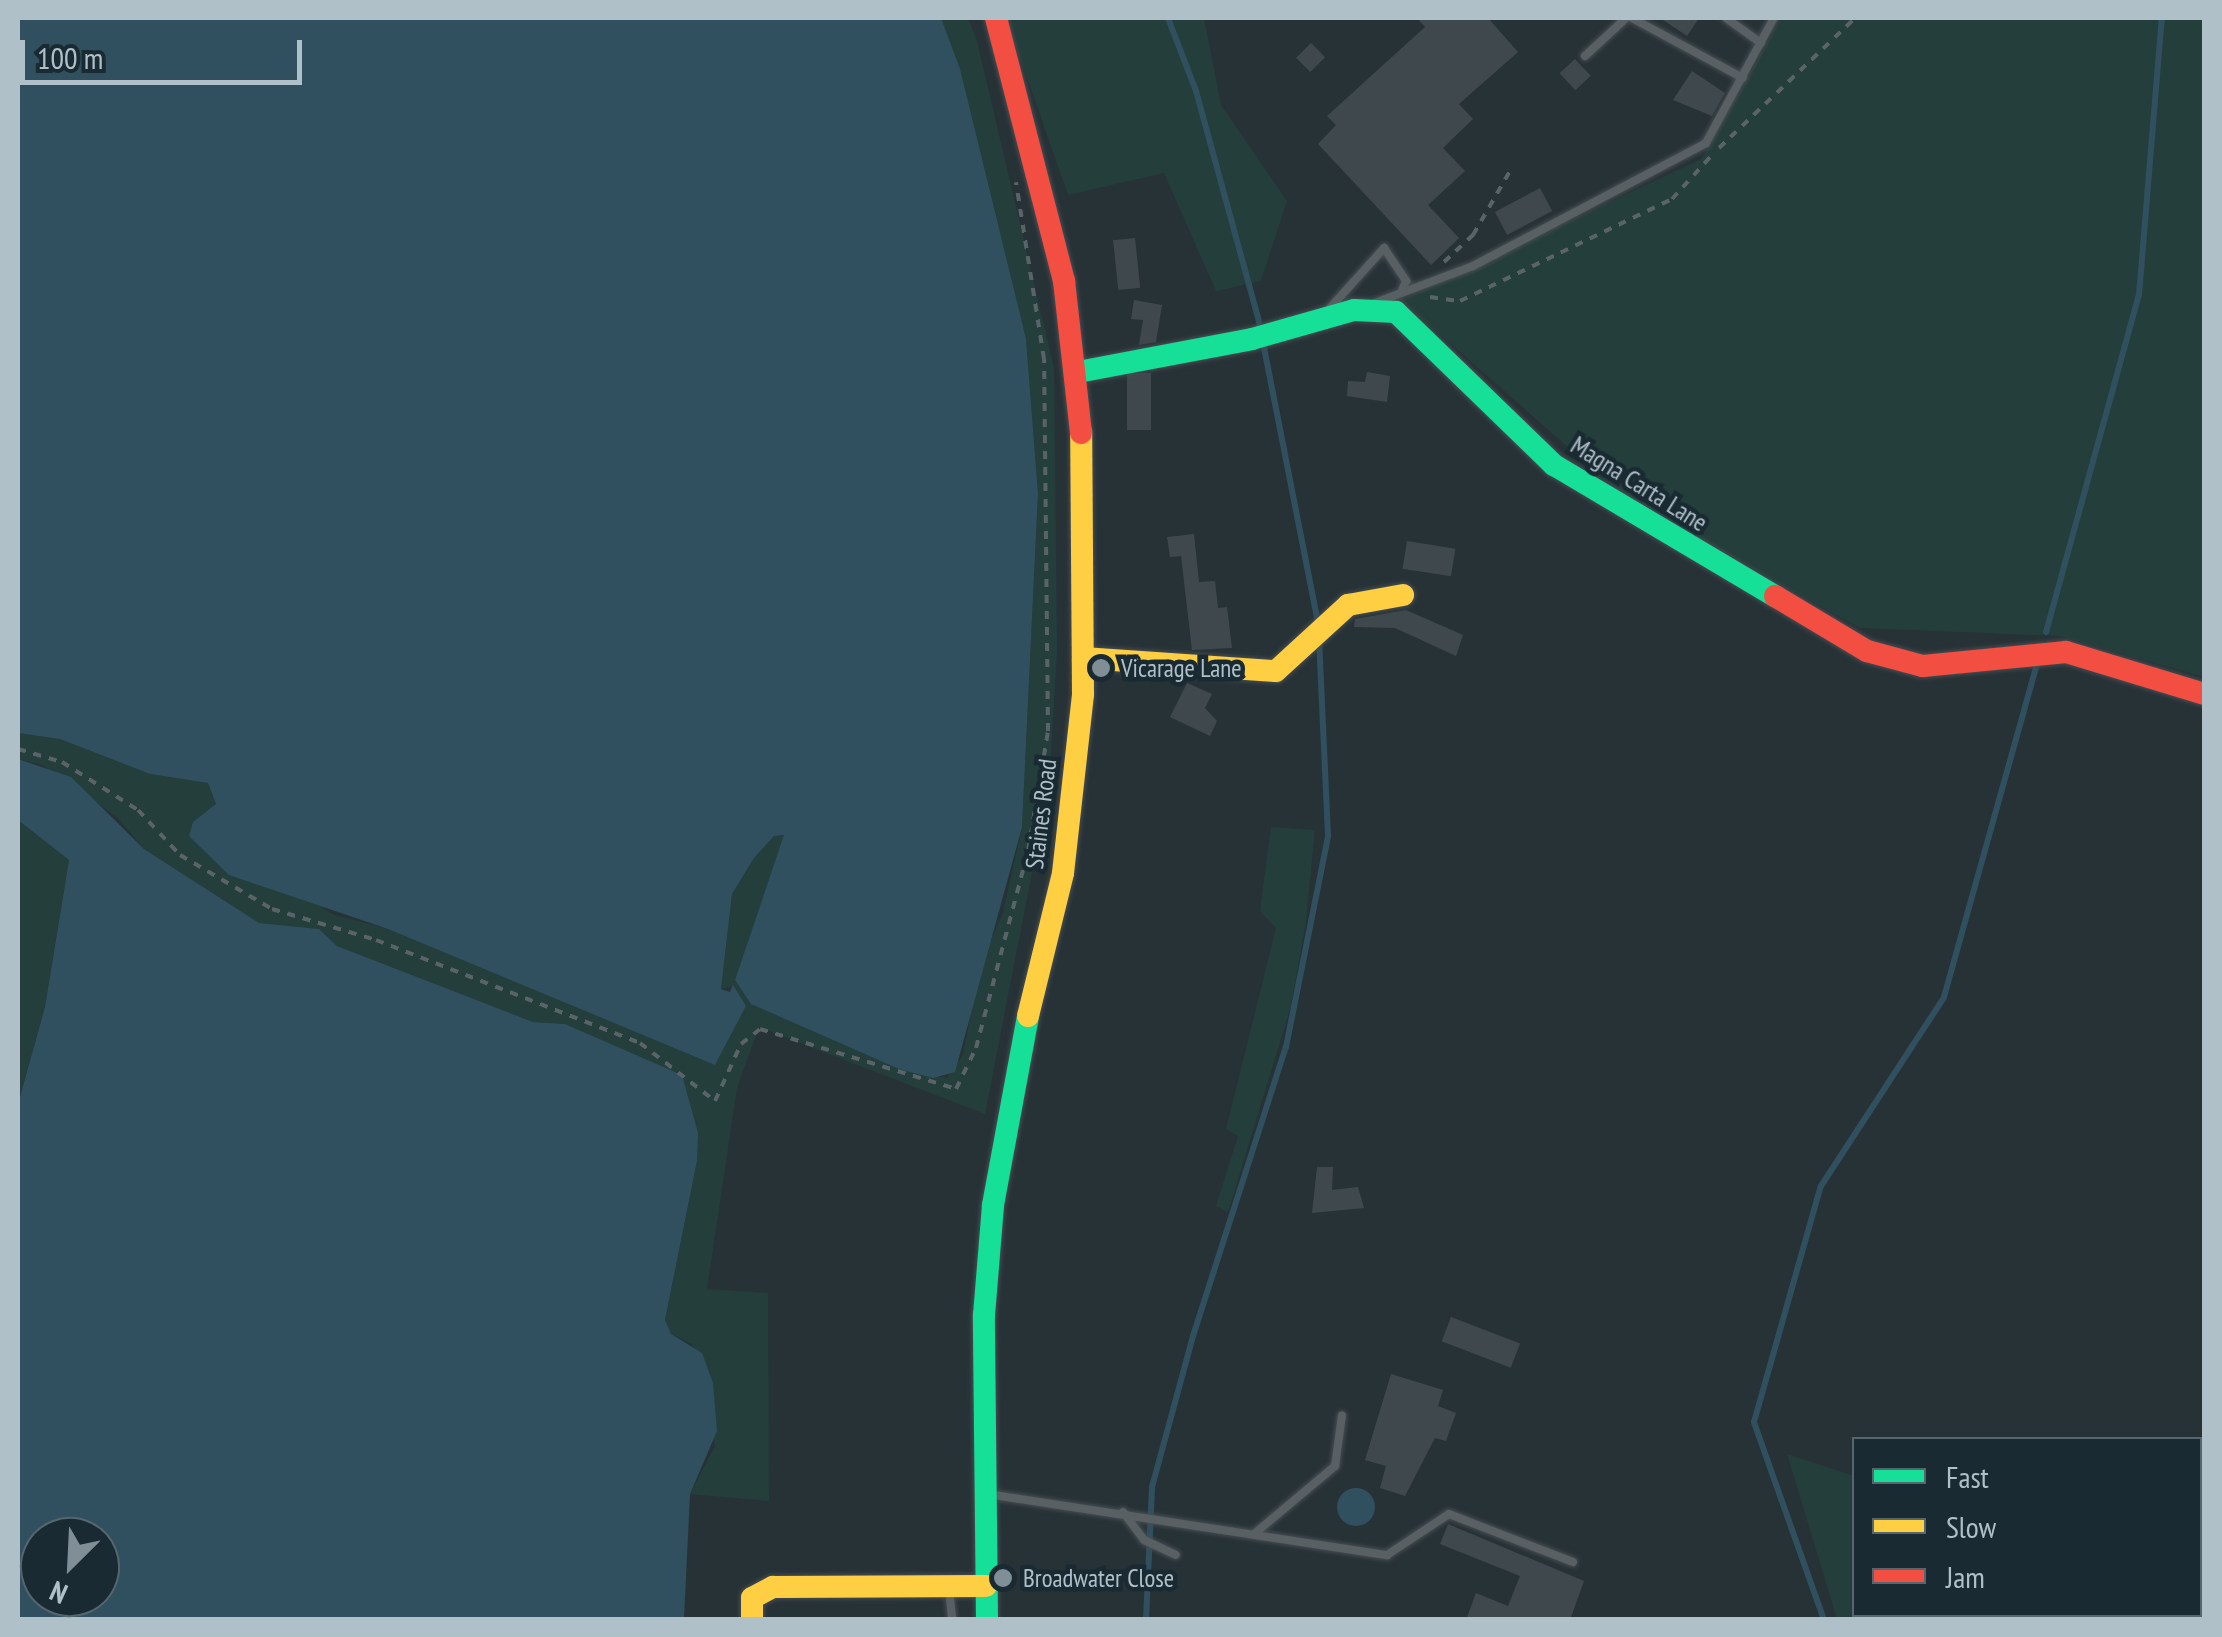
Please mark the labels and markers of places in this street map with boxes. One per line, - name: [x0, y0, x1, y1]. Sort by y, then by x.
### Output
- place label: Vicarage Lane: [1121, 653, 1241, 683]
- marker: Vicarage Lane: [1090, 657, 1112, 679]
- place label: Broadwater Close: [1023, 1563, 1174, 1593]
- marker: Broadwater Close: [992, 1567, 1014, 1589]

